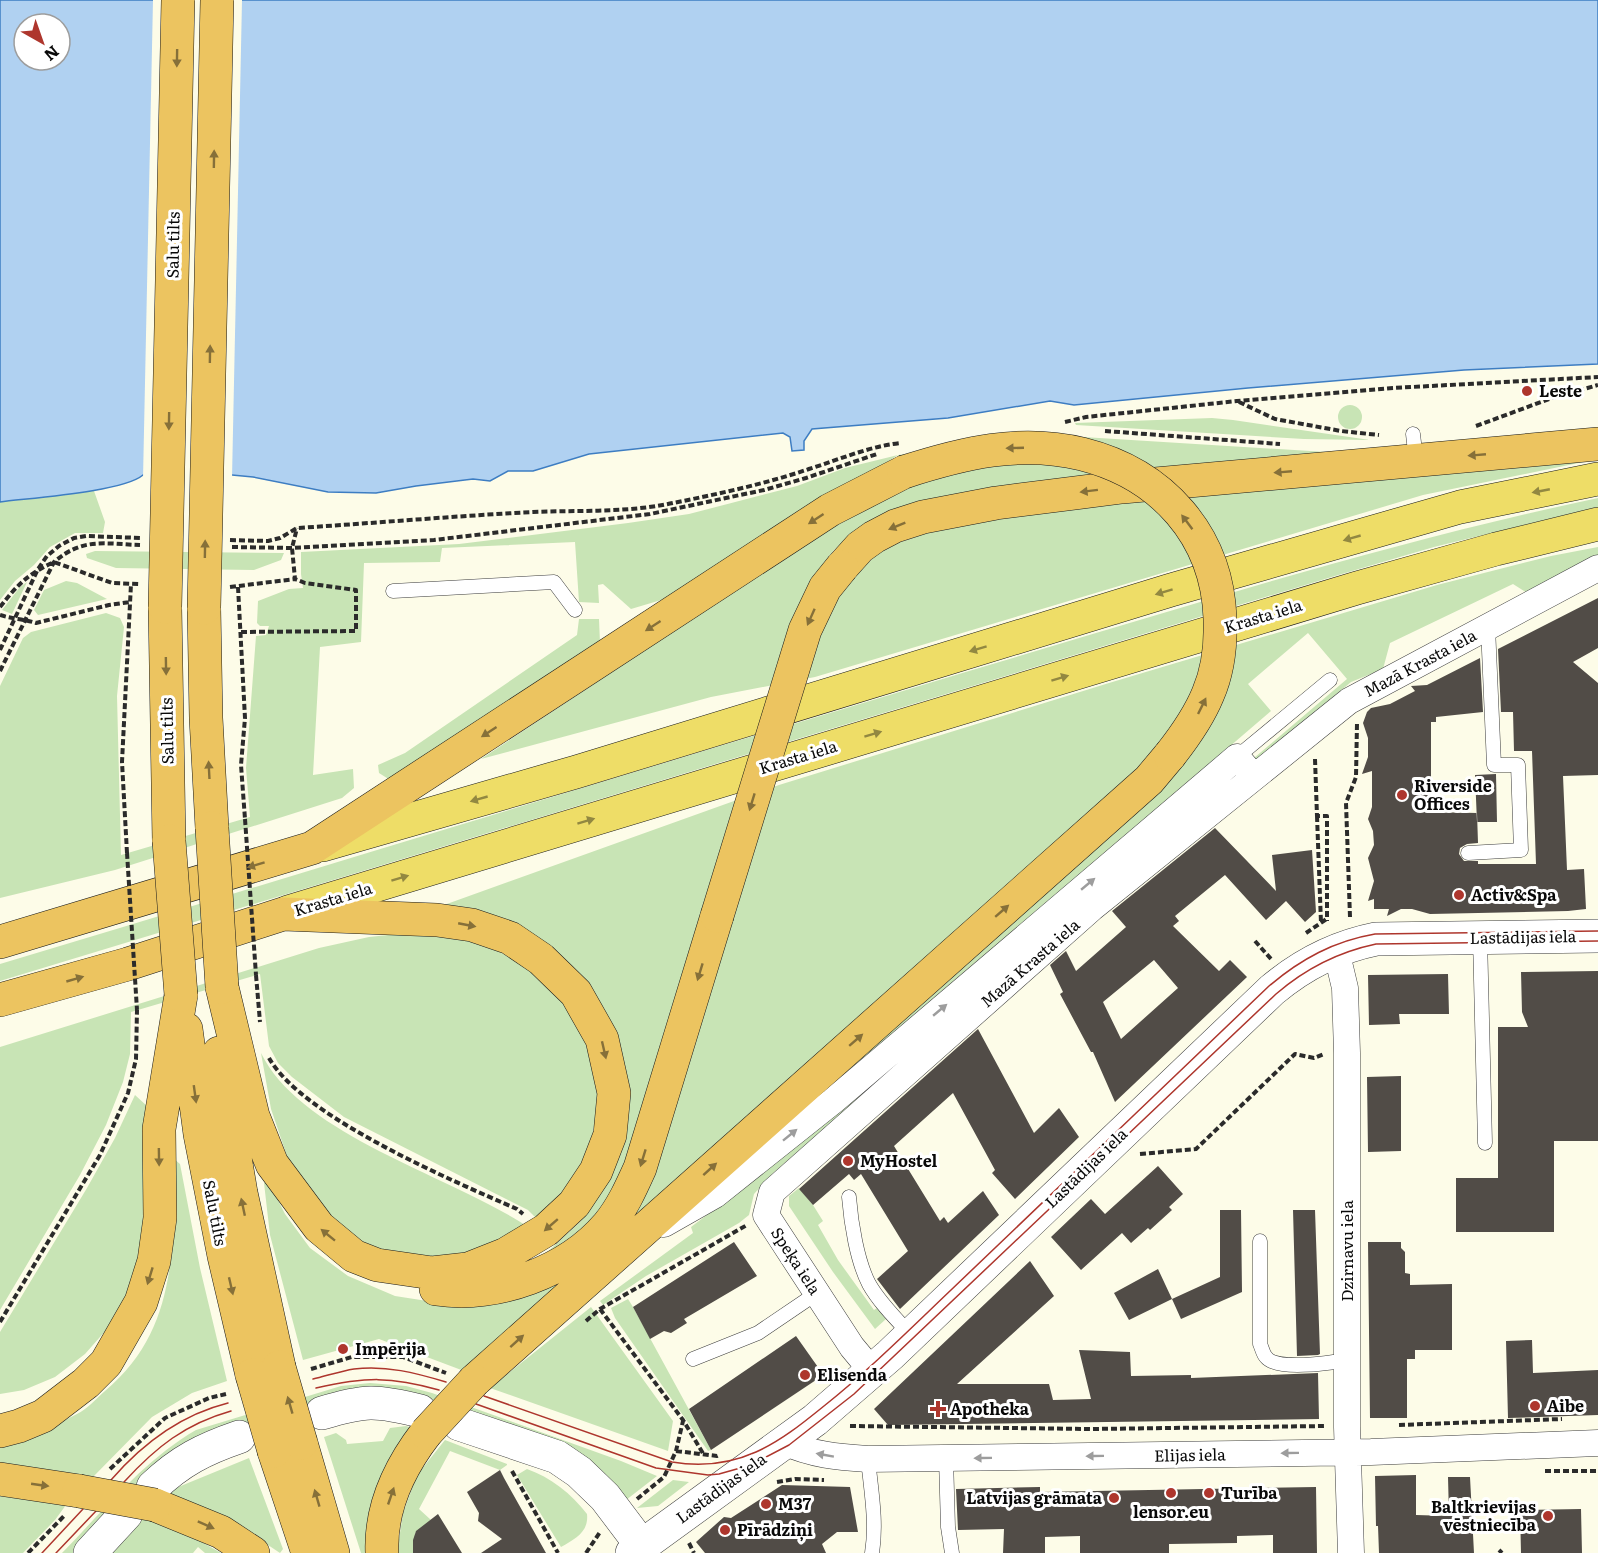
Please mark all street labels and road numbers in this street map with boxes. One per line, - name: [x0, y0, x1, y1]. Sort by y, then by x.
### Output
- street label: Salu tilts: [159, 211, 185, 279]
- street label: Krasta iela: [1221, 592, 1305, 638]
- street label: Mazā Krasta iela: [1359, 622, 1481, 702]
- street label: Salu tilts: [153, 697, 179, 765]
- street label: Krasta iela: [756, 733, 840, 779]
- street label: Krasta iela: [291, 875, 375, 921]
- street label: Mazā Krasta iela: [974, 912, 1085, 1012]
- street label: Lastādijas iela: [1469, 923, 1577, 949]
- street label: Lastādijas iela: [1039, 1121, 1132, 1213]
- street label: Salu tilts: [198, 1178, 234, 1248]
- street label: Dzirnavu iela: [1334, 1200, 1358, 1302]
- street label: Speķa iela: [766, 1222, 828, 1299]
- street label: Elijas iela: [1154, 1441, 1226, 1467]
- street label: Lastādijas iela: [670, 1446, 771, 1528]

